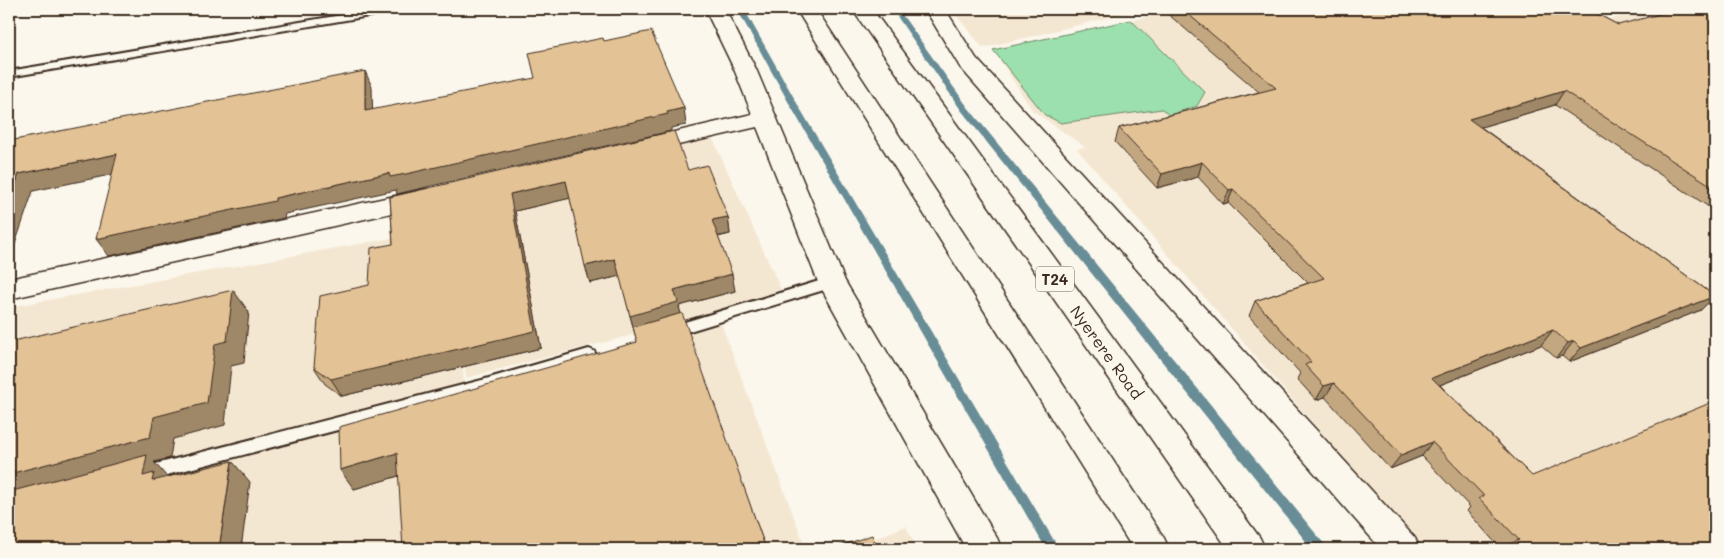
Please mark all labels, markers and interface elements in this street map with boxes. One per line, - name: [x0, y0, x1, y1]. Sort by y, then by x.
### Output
- road number: T24: [1036, 266, 1074, 292]
- street label: Nyerere Road: [1066, 301, 1148, 403]

